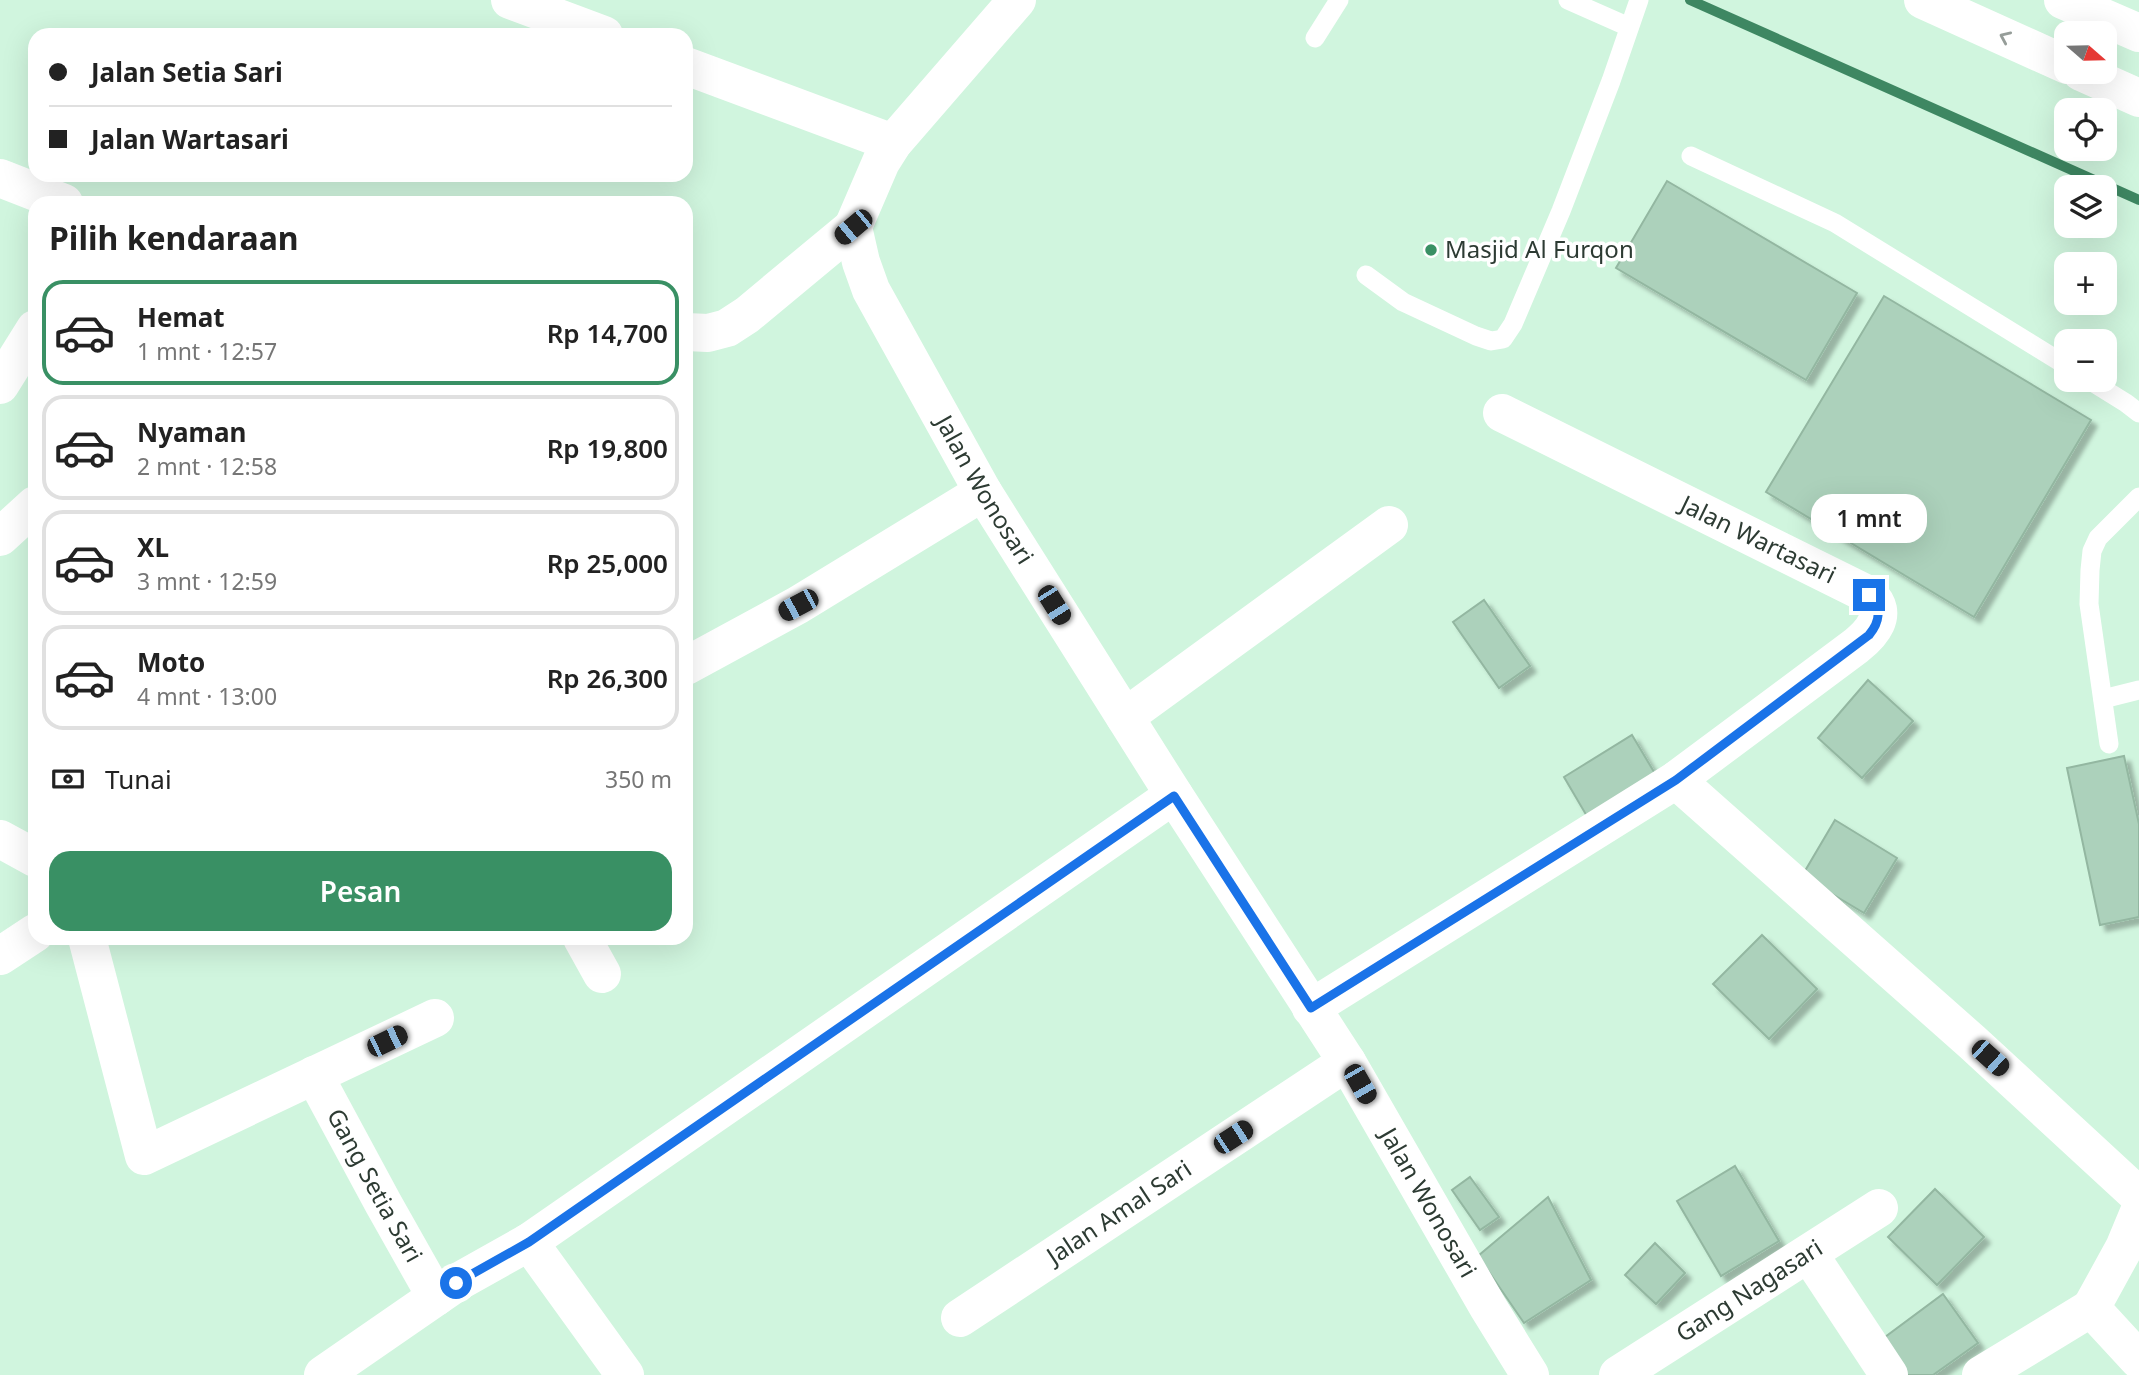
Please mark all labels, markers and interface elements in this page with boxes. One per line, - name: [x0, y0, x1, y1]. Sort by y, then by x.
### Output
- north arrow: [2054, 21, 2118, 84]
- map controls: [2054, 21, 2117, 392]
- one-way arrow: [1999, 31, 2012, 45]
- text: Jalan Setia Sari: [91, 54, 283, 90]
- button: locate: [2054, 98, 2117, 161]
- text: Jalan Wartasari: [91, 121, 289, 157]
- button: layers: [2054, 175, 2117, 238]
- car: [831, 205, 876, 249]
- text: Pilih kendaraan: [49, 216, 299, 259]
- place label: Masjid Al Furqon: [1445, 232, 1634, 265]
- marker: Masjid Al Furqon: [1423, 242, 1439, 258]
- button: +: [2054, 252, 2117, 315]
- text: Hemat: [137, 299, 225, 335]
- icon: car: [53, 301, 116, 364]
- text: Rp 14,700: [547, 315, 668, 351]
- button: −: [2054, 329, 2117, 392]
- text: 1 mnt · 12:57: [137, 335, 277, 367]
- street label: Jalan Wonosari: [928, 407, 1042, 570]
- text: Nyaman: [137, 414, 246, 450]
- icon: car: [53, 416, 116, 479]
- text: Rp 19,800: [547, 430, 668, 466]
- text: 2 mnt · 12:58: [137, 450, 277, 482]
- street label: Jalan Wartasari: [1674, 486, 1842, 591]
- callout: 1 mnt: [1811, 494, 1927, 542]
- text: 1 mnt: [1836, 502, 1902, 534]
- text: XL: [137, 529, 169, 565]
- icon: car: [53, 531, 116, 594]
- text: Rp 25,000: [547, 545, 668, 581]
- text: 3 mnt · 12:59: [137, 565, 277, 597]
- route end: [1853, 579, 1885, 611]
- car: [1034, 582, 1075, 628]
- car: [775, 586, 822, 624]
- text: Moto: [137, 644, 205, 680]
- icon: car: [53, 646, 116, 709]
- text: Rp 26,300: [547, 660, 668, 696]
- text: 4 mnt · 13:00: [137, 680, 277, 712]
- icon: cash: [49, 760, 87, 798]
- text: Tunai: [105, 761, 172, 797]
- text: 350 m: [605, 763, 672, 795]
- button: Pesan: [49, 851, 672, 931]
- car: [364, 1022, 411, 1060]
- car: [1968, 1036, 2013, 1080]
- car: [1341, 1061, 1380, 1107]
- street label: Gang Setia Sari: [320, 1102, 431, 1268]
- car: [1210, 1117, 1257, 1157]
- street label: Jalan Wonosari: [1372, 1120, 1485, 1283]
- street label: Jalan Amal Sari: [1038, 1151, 1197, 1272]
- street label: Gang Nagasari: [1669, 1231, 1828, 1349]
- route start: [440, 1267, 472, 1299]

